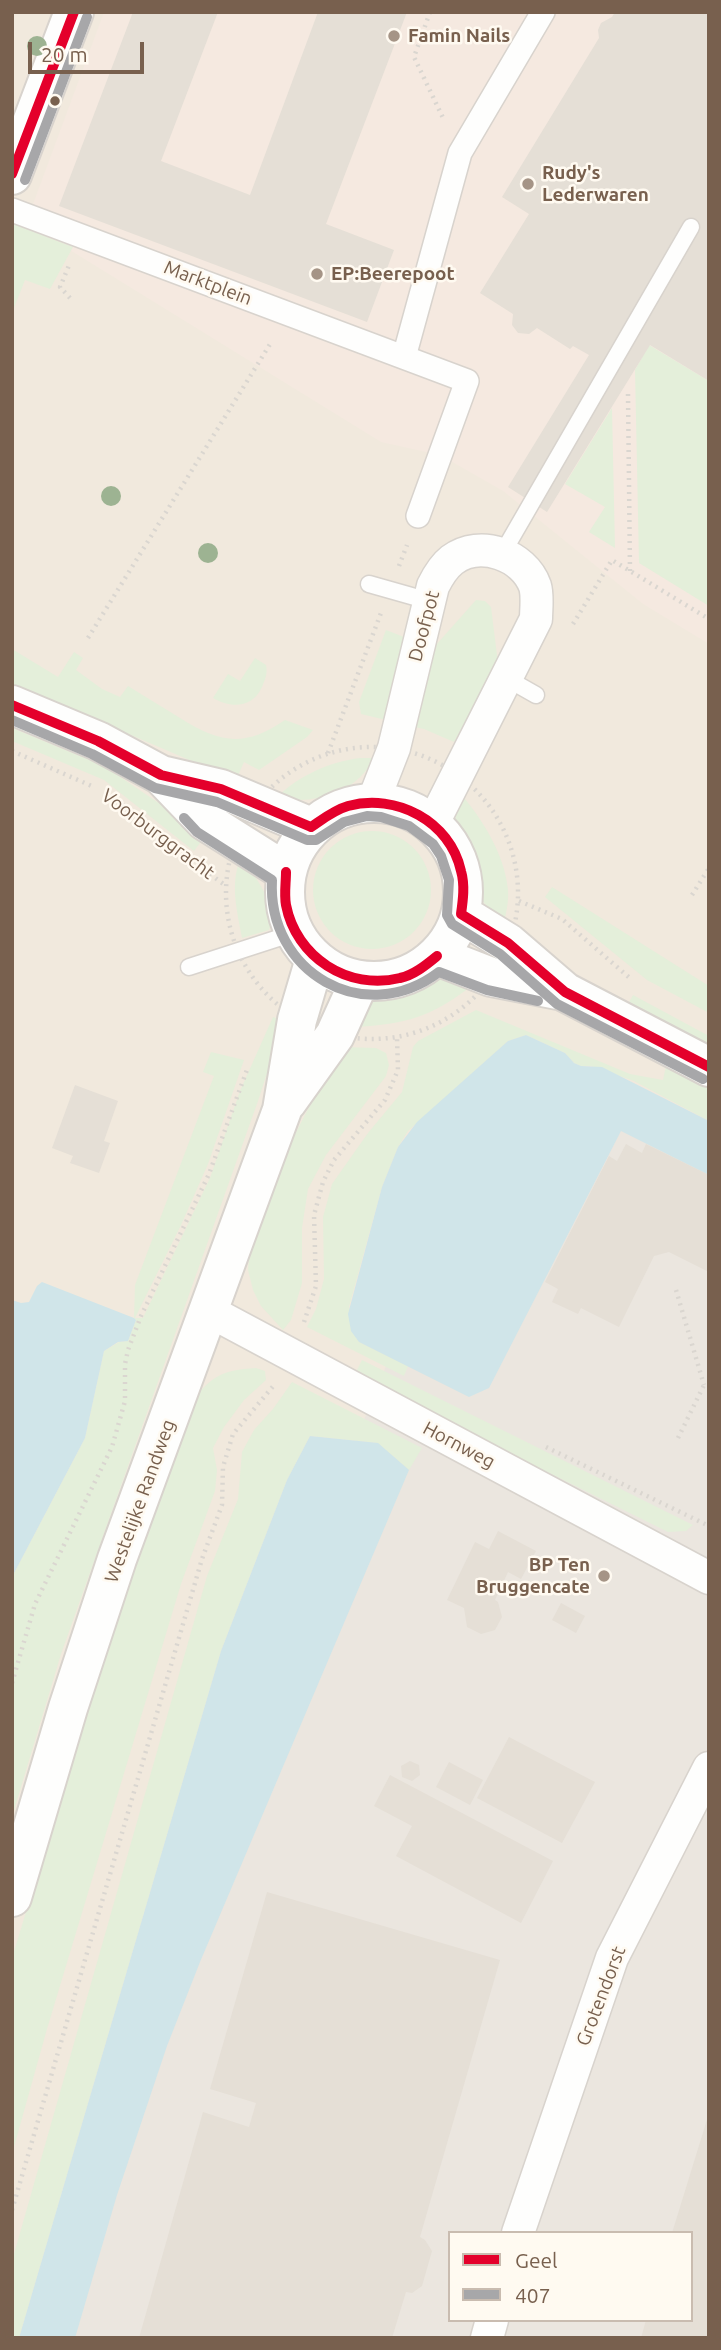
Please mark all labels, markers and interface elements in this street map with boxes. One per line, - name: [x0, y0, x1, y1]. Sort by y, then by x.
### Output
- place label: Famin Nails: [408, 25, 510, 47]
- scale bar: [32, 28, 147, 72]
- marker: Famin Nails: [386, 28, 402, 44]
- text: 20 m: [41, 42, 88, 66]
- unlabelled marker: [48, 94, 62, 108]
- place label: Rudy's Lederwaren: [542, 162, 649, 206]
- marker: Rudy's Lederwaren: [520, 176, 536, 192]
- street label: Marktplein: [161, 256, 255, 310]
- place label: EP:Beerepoot: [331, 263, 455, 285]
- marker: EP:Beerepoot: [309, 266, 325, 282]
- street label: Doofpot: [404, 588, 444, 664]
- street label: Voorburggracht: [97, 784, 219, 884]
- street label: Westelijke Randweg: [100, 1416, 180, 1586]
- street label: Hornweg: [419, 1417, 499, 1473]
- place label: BP Ten Bruggencate: [476, 1554, 590, 1598]
- marker: BP Ten Bruggencate: [596, 1568, 612, 1584]
- street label: Grotendorst: [572, 1943, 630, 2049]
- legend: [448, 2231, 693, 2322]
- text: Geel: [515, 2248, 558, 2272]
- text: 407: [515, 2283, 551, 2307]

